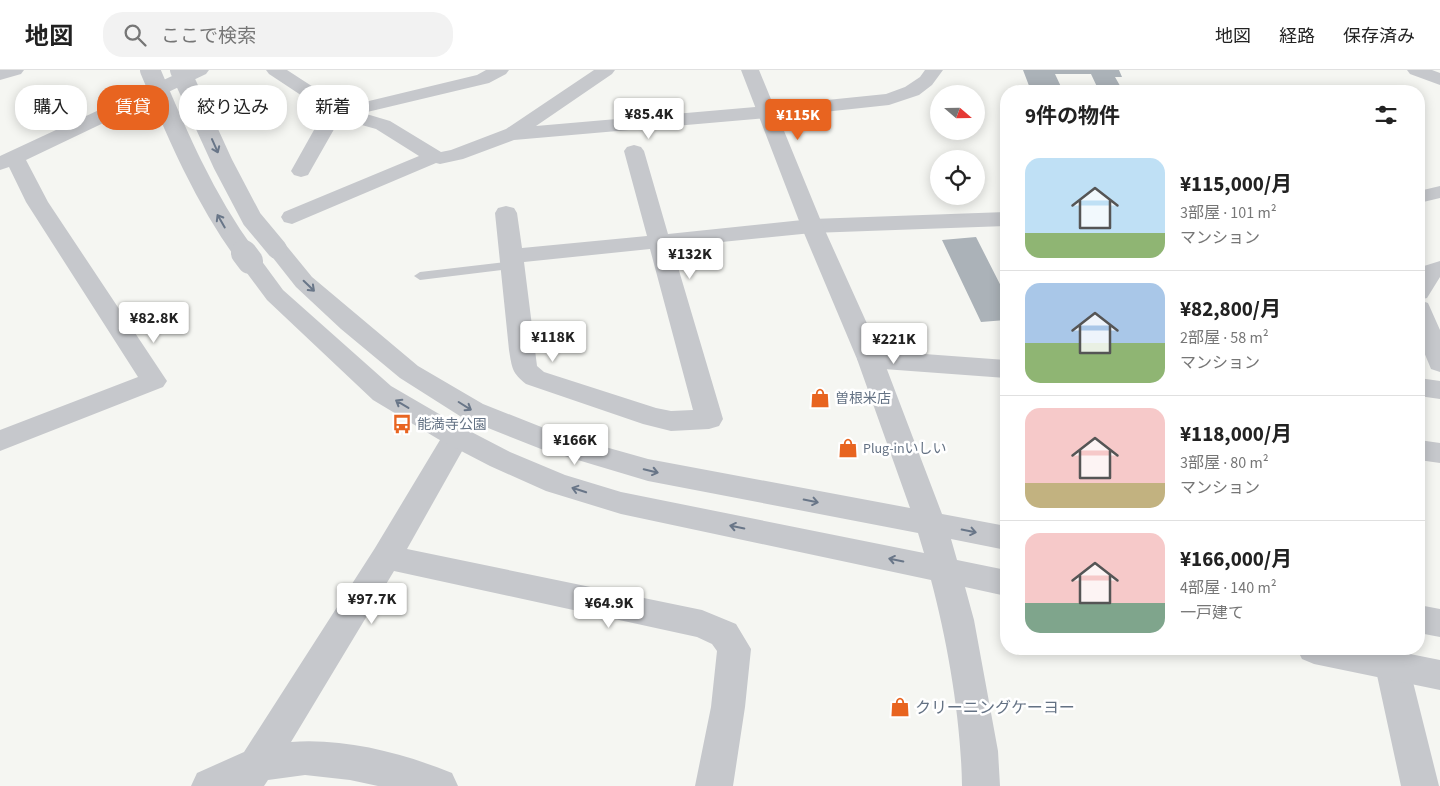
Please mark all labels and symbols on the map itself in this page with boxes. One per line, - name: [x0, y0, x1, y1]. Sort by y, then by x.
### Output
- north arrow: [930, 85, 985, 140]
- pin: ¥85.4K: [608, 98, 690, 140]
- pin: ¥115K: [763, 98, 833, 141]
- one-way arrow: [210, 138, 220, 153]
- one-way arrow: [216, 215, 226, 229]
- pin: ¥132K: [655, 238, 725, 280]
- one-way arrow: [303, 280, 315, 292]
- pin: ¥82.8K: [113, 302, 195, 344]
- pin: ¥118K: [518, 320, 588, 363]
- pin: ¥221K: [859, 322, 929, 365]
- shop icon: 曽根米店: [809, 387, 831, 409]
- place label: 曽根米店: [835, 389, 891, 409]
- one-way arrow: [395, 399, 409, 409]
- one-way arrow: [458, 401, 472, 412]
- bus stop icon: 能満寺公園: [391, 413, 413, 435]
- place label: 能満寺公園: [417, 415, 487, 435]
- pin: ¥166K: [540, 424, 610, 466]
- shop icon: Plug-inいしい: [837, 437, 859, 459]
- place label: Plug-inいしい: [863, 439, 947, 459]
- one-way arrow: [643, 467, 659, 476]
- one-way arrow: [571, 484, 587, 494]
- one-way arrow: [802, 497, 818, 507]
- one-way arrow: [729, 522, 745, 531]
- one-way arrow: [960, 527, 976, 537]
- one-way arrow: [889, 555, 905, 564]
- pin: ¥97.7K: [331, 582, 413, 625]
- pin: ¥64.9K: [568, 586, 650, 629]
- shop icon: クリーニングケーヨー: [889, 696, 911, 718]
- place label: クリーニングケーヨー: [915, 697, 1075, 719]

